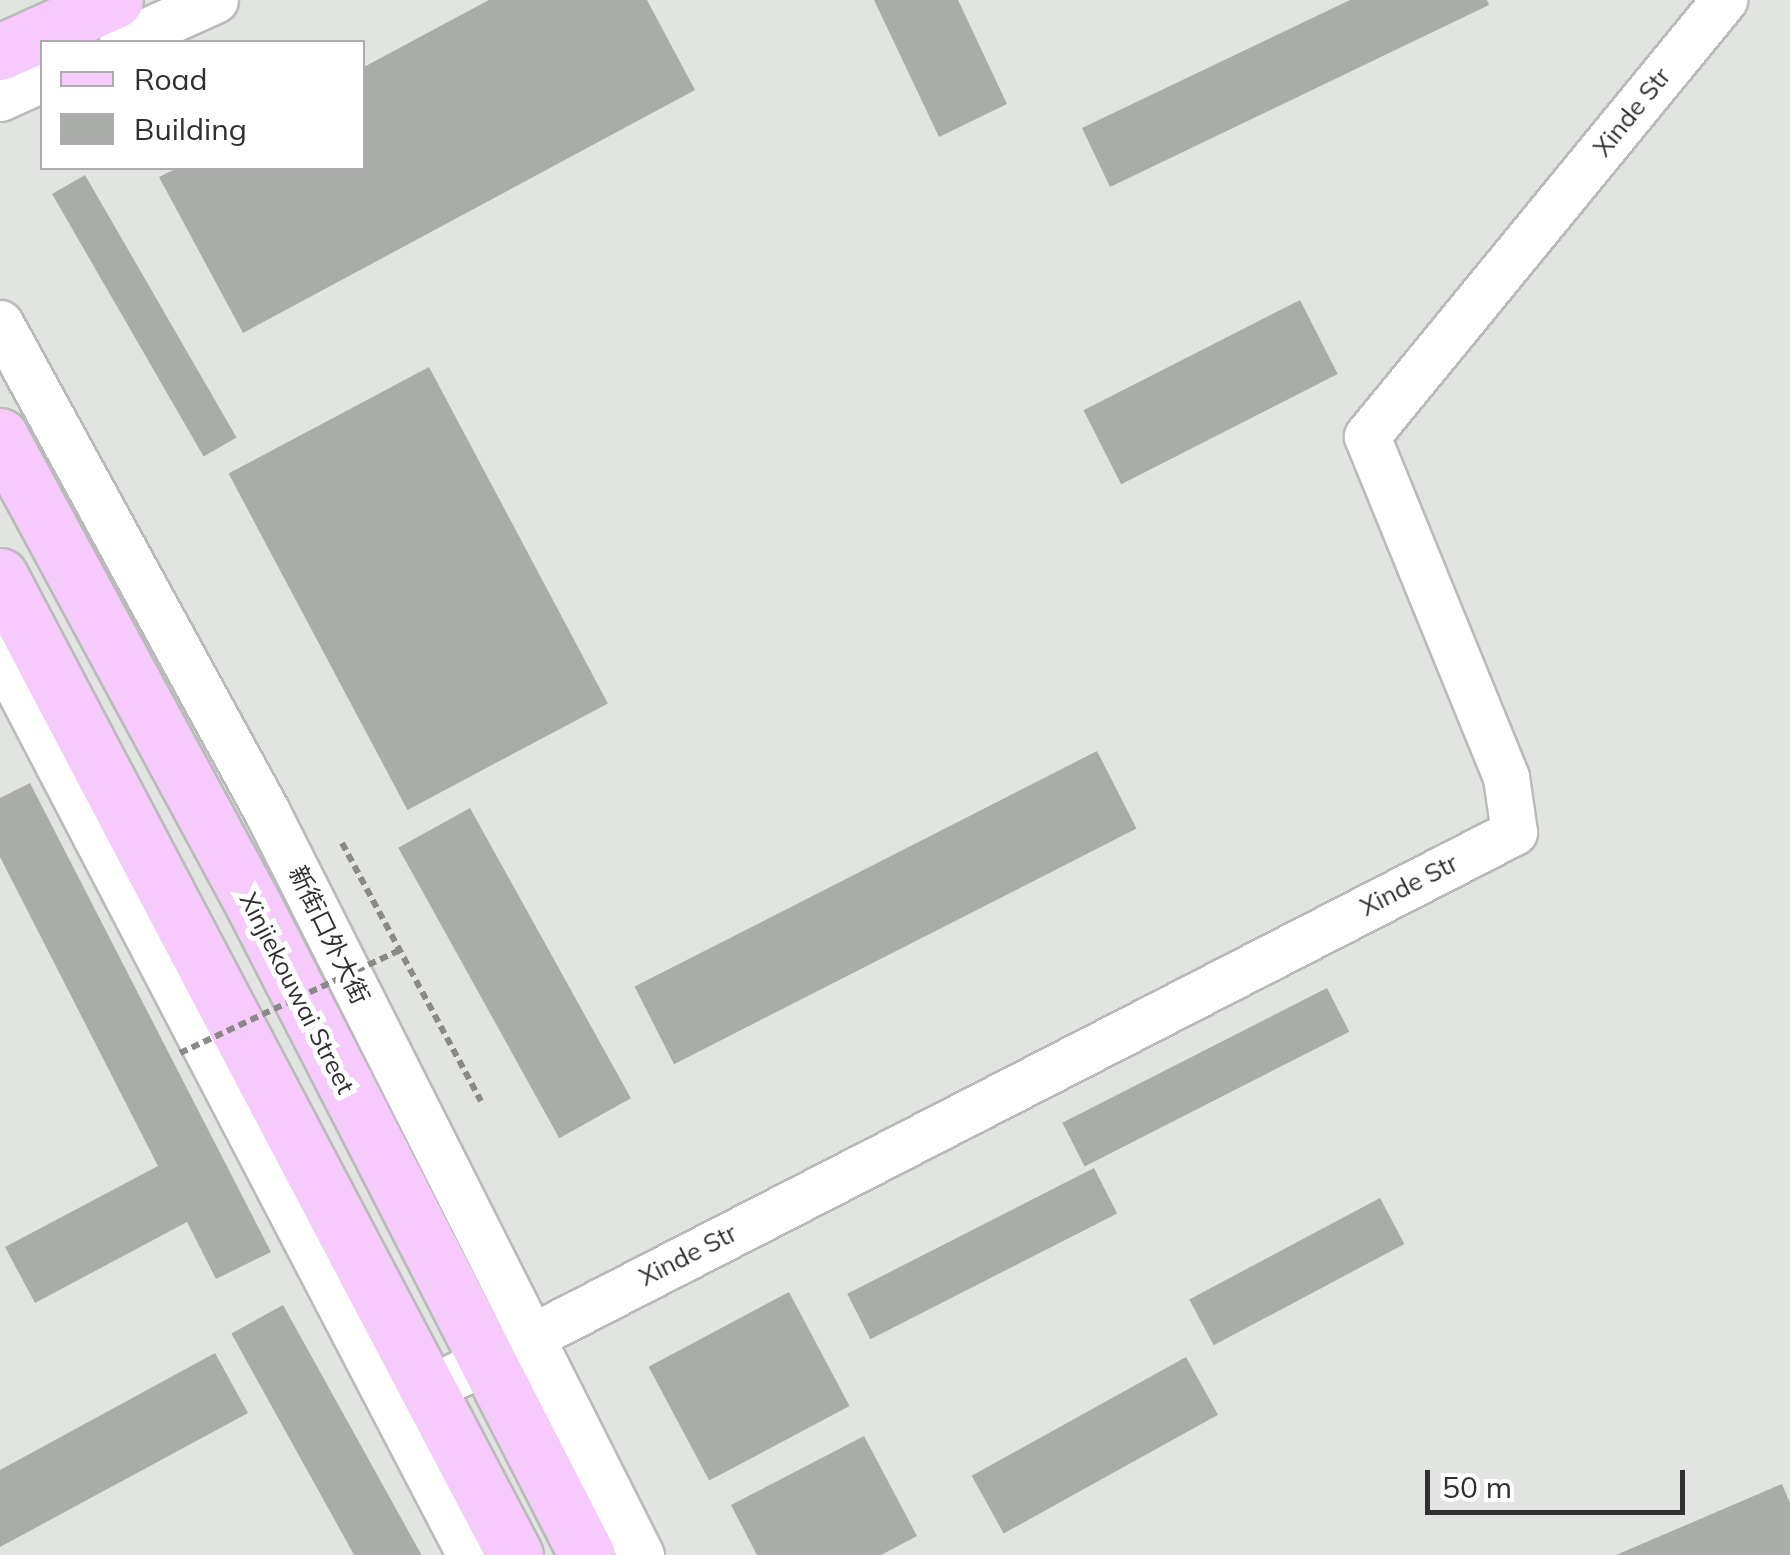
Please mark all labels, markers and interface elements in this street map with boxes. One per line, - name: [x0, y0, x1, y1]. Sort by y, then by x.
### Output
- legend: [40, 40, 365, 170]
- text: Road: [134, 60, 208, 98]
- street label: Xinde Str: [1587, 62, 1677, 162]
- text: Building: [134, 110, 247, 148]
- street label: Xinde Str: [1355, 848, 1463, 922]
- street label: 新街口外大街: [283, 861, 375, 1009]
- street label: Xinjiekouwai Street: [233, 887, 361, 1099]
- street label: Xinde Str: [634, 1218, 742, 1292]
- scale bar: [1430, 1450, 1690, 1512]
- text: 50 m: [1442, 1468, 1512, 1506]

